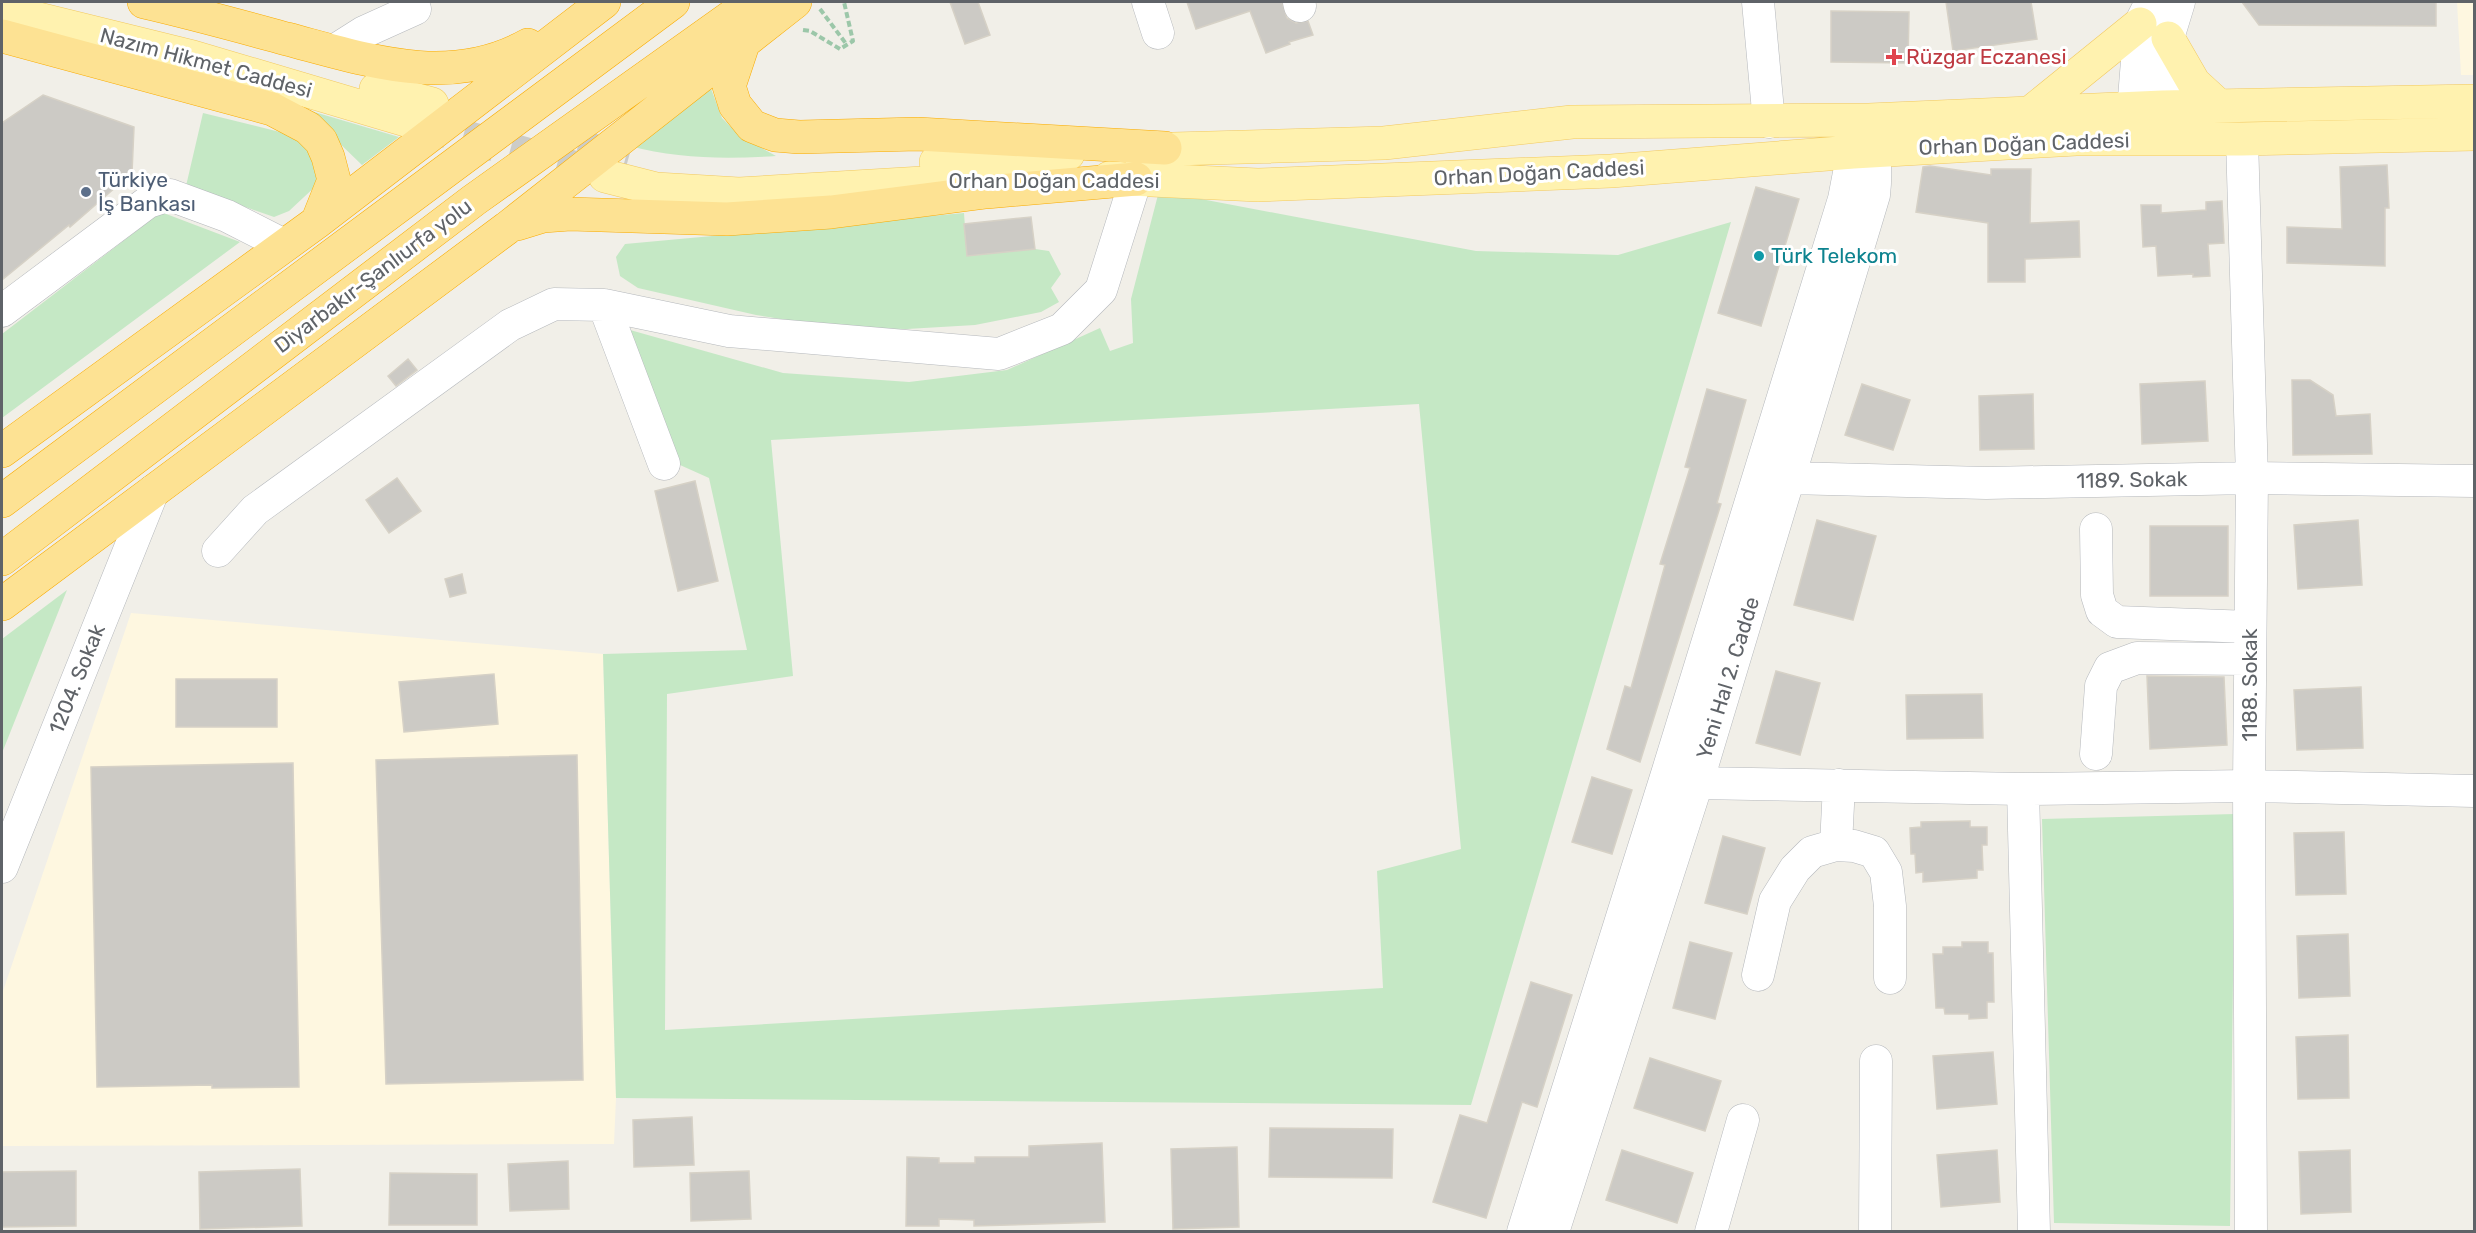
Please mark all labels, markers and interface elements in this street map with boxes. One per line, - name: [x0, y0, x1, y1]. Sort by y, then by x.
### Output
- street label: Nazım Hikmet Caddesi: [97, 22, 315, 103]
- place label: Rüzgar Eczanesi: [1906, 44, 2067, 69]
- marker: Rüzgar Eczanesi: [1887, 50, 1901, 64]
- street label: Orhan Doğan Caddesi: [1918, 127, 2130, 160]
- street label: Orhan Doğan Caddesi: [1433, 154, 1645, 191]
- place label: Türkiye İş Bankası: [98, 167, 196, 216]
- street label: Orhan Doğan Caddesi: [948, 168, 1160, 193]
- marker: Türkiye İş Bankası: [79, 185, 93, 199]
- street label: Diyarbakır-Şanlıurfa yolu: [269, 193, 476, 358]
- place label: Türk Telekom: [1771, 243, 1897, 268]
- marker: Türk Telekom: [1752, 249, 1766, 263]
- street label: 1189. Sokak: [2076, 466, 2188, 493]
- street label: Yeni Hal 2. Cadde: [1691, 594, 1764, 762]
- street label: 1204. Sokak: [43, 620, 110, 737]
- street label: 1188. Sokak: [2237, 628, 2262, 742]

